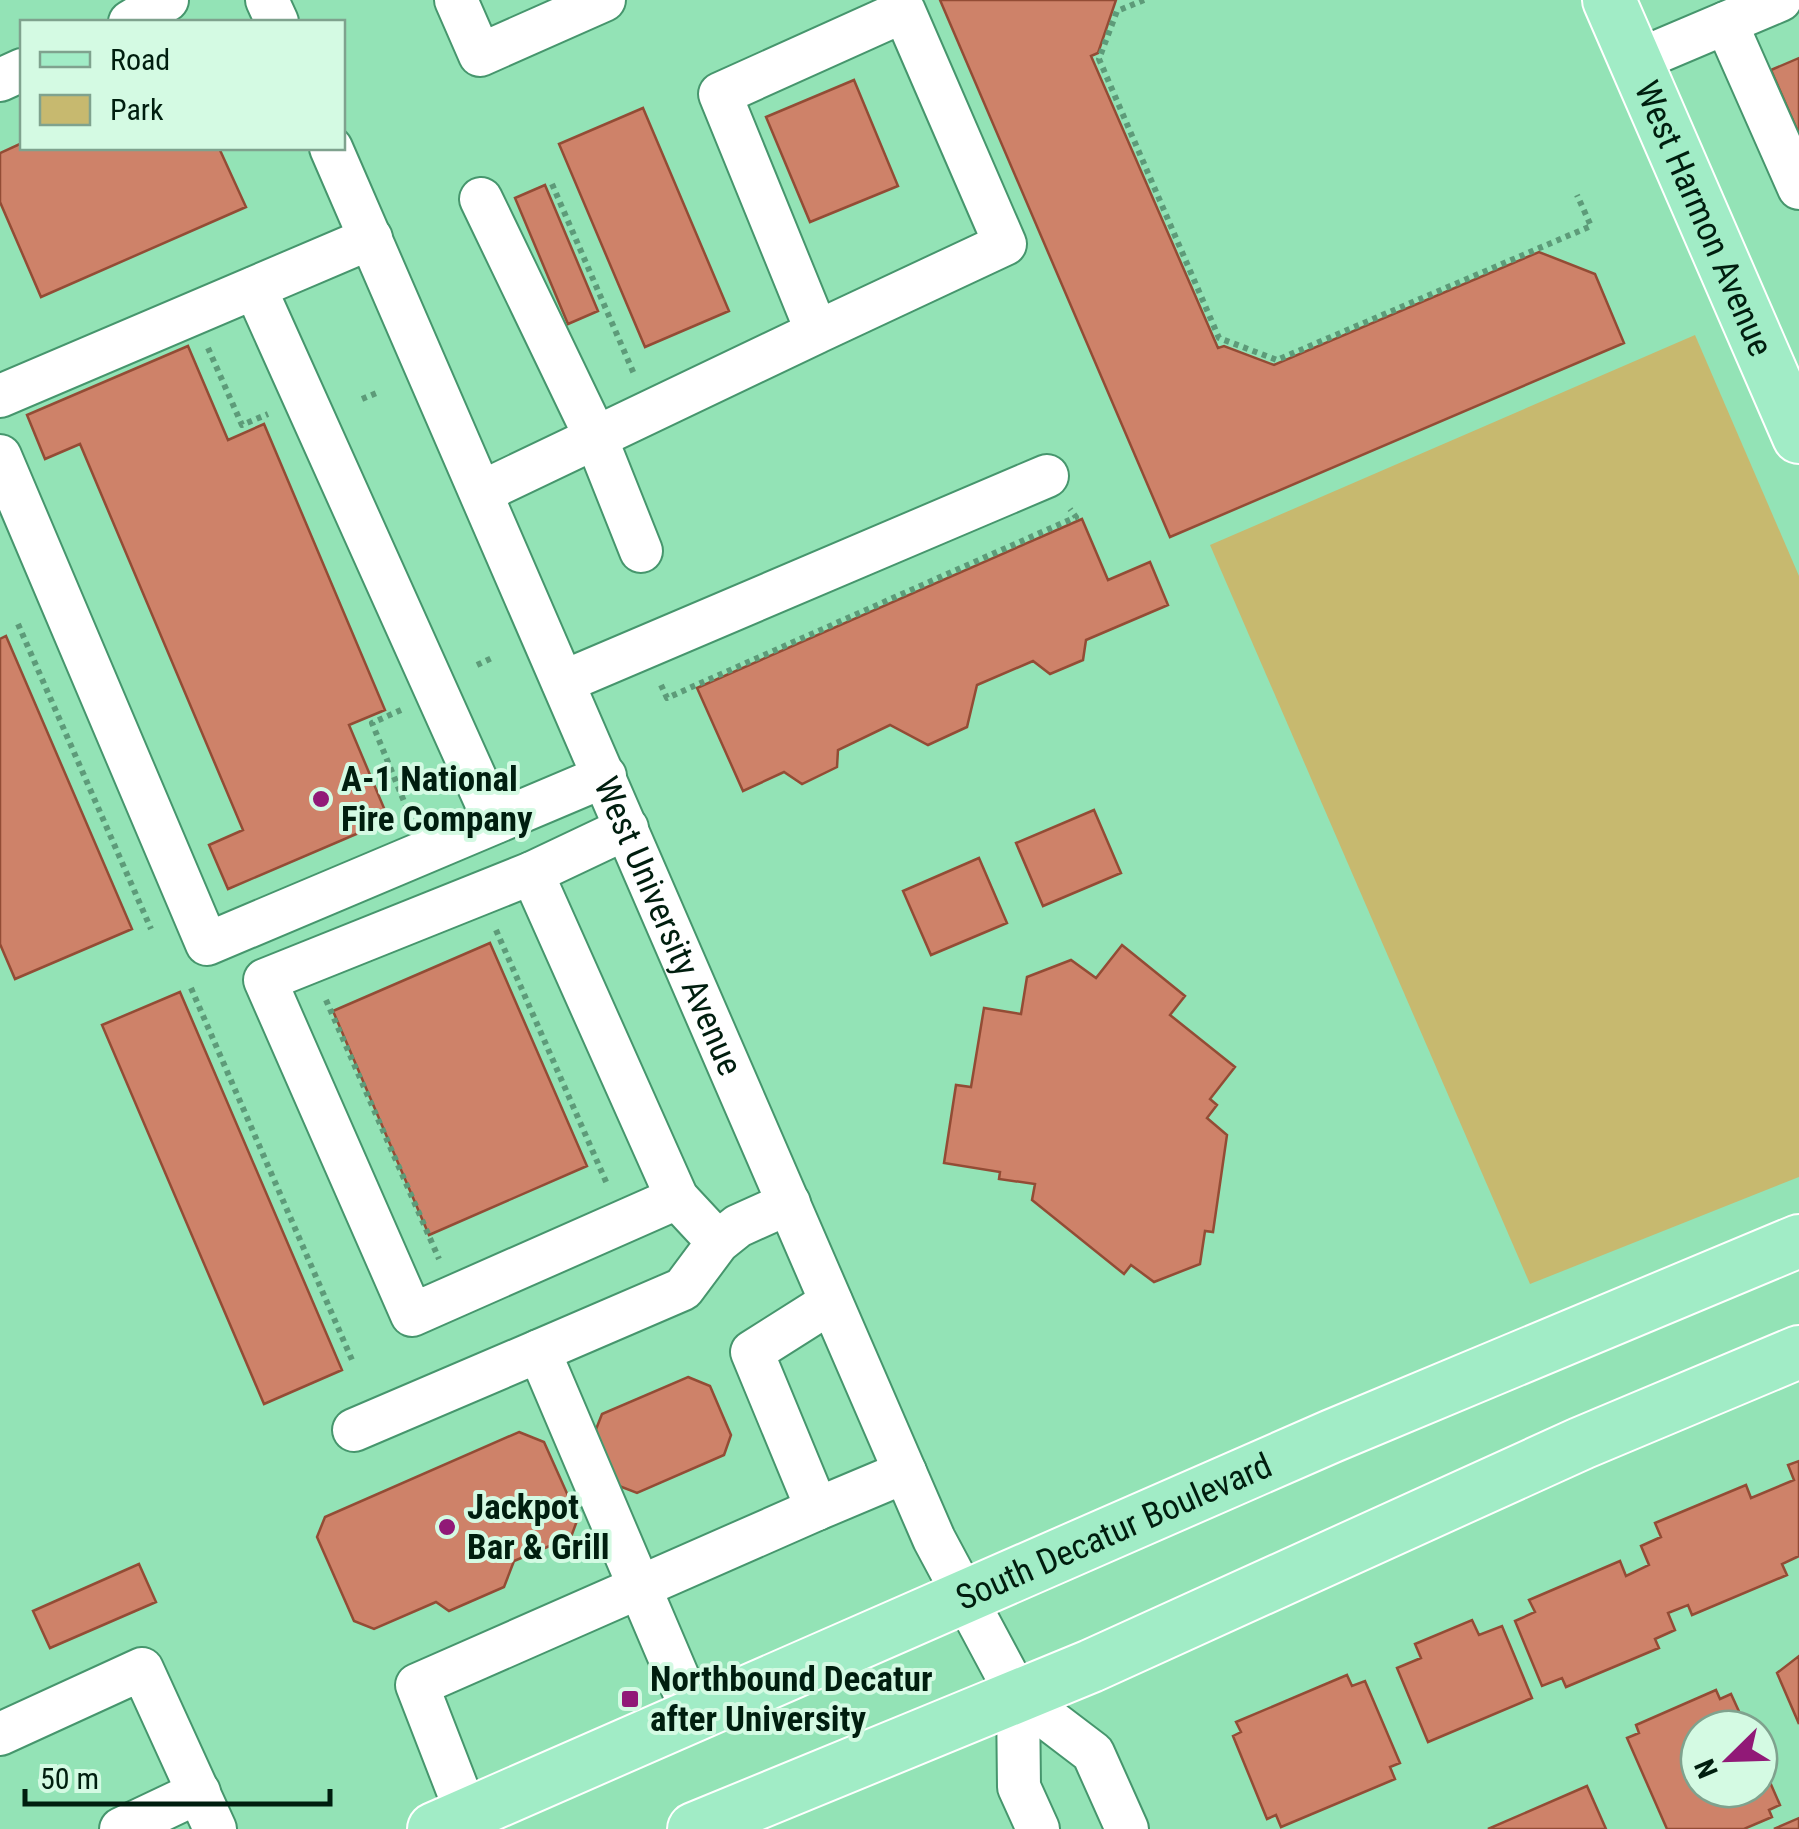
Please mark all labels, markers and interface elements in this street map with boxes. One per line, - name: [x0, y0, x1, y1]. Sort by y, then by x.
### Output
- legend: [20, 20, 345, 150]
- text: Road: [110, 42, 170, 77]
- street label: West Harmon Avenue: [1626, 75, 1781, 362]
- text: Park: [110, 92, 164, 127]
- place label: A-1 National Fire Company: [341, 759, 533, 840]
- street label: West University Avenue: [585, 771, 751, 1082]
- marker: A-1 National Fire Company: [310, 788, 332, 810]
- street label: South Decatur Boulevard: [950, 1445, 1278, 1619]
- place label: Jackpot Bar & Grill: [467, 1487, 610, 1568]
- marker: Jackpot Bar & Grill: [436, 1516, 458, 1538]
- place label: Northbound Decatur after University: [650, 1659, 932, 1740]
- marker: Northbound Decatur after University: [619, 1688, 641, 1710]
- north arrow: [1679, 1709, 1779, 1809]
- scale bar: [25, 1744, 330, 1806]
- text: N: [1688, 1754, 1725, 1783]
- text: 50 m: [40, 1761, 99, 1796]

